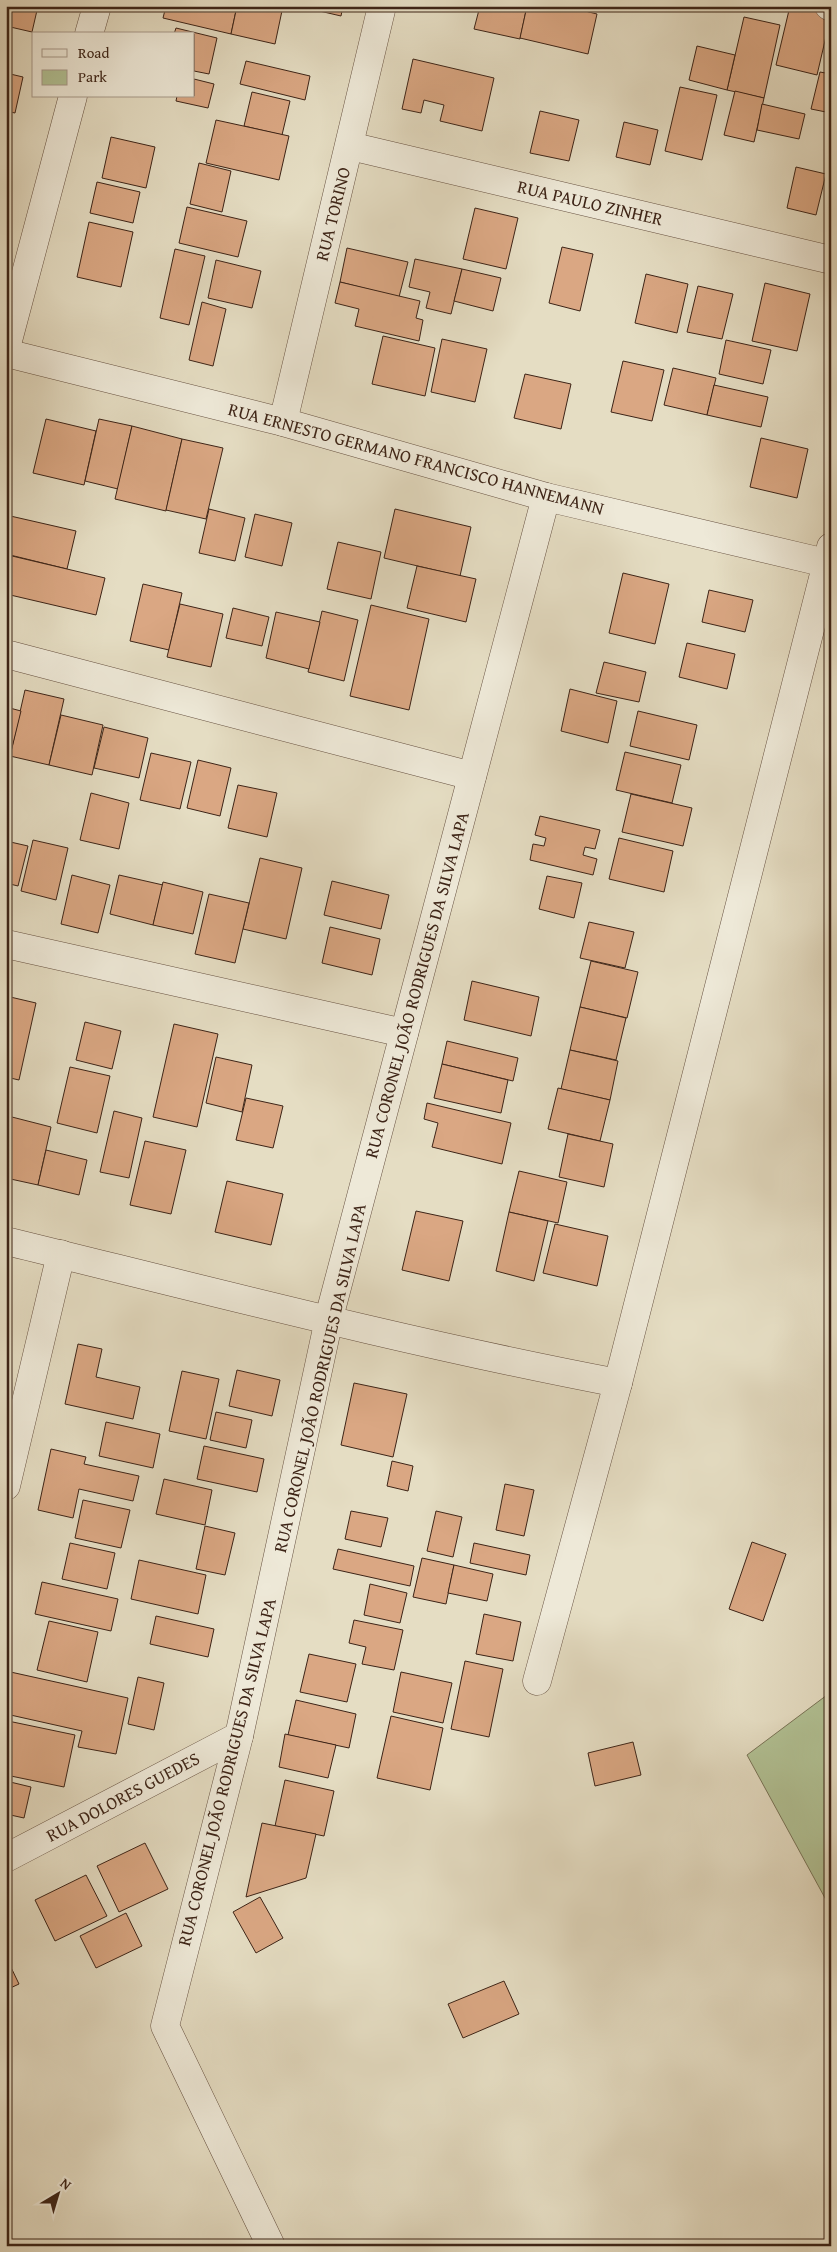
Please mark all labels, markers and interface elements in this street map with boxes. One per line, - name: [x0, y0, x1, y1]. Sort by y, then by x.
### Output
- legend: [32, 32, 195, 98]
- text: Road: [78, 42, 109, 63]
- text: Park: [78, 66, 107, 87]
- street label: RUA TORINO: [308, 164, 357, 264]
- street label: RUA PAULO ZINHER: [515, 173, 666, 233]
- street label: RUA ERNESTO GERMANO FRANCISCO HANNEMANN: [225, 395, 607, 522]
- street label: RUA CORONEL JOÃO RODRIGUES DA SILVA LAPA: [357, 809, 476, 1161]
- street label: RUA CORONEL JOÃO RODRIGUES DA SILVA LAPA: [266, 1201, 373, 1555]
- street label: RUA CORONEL JOÃO RODRIGUES DA SILVA LAPA: [170, 1595, 283, 1949]
- street label: RUA DOLORES GUEDES: [41, 1745, 205, 1848]
- north arrow: [32, 2170, 82, 2220]
- text: N: [56, 2173, 76, 2195]

